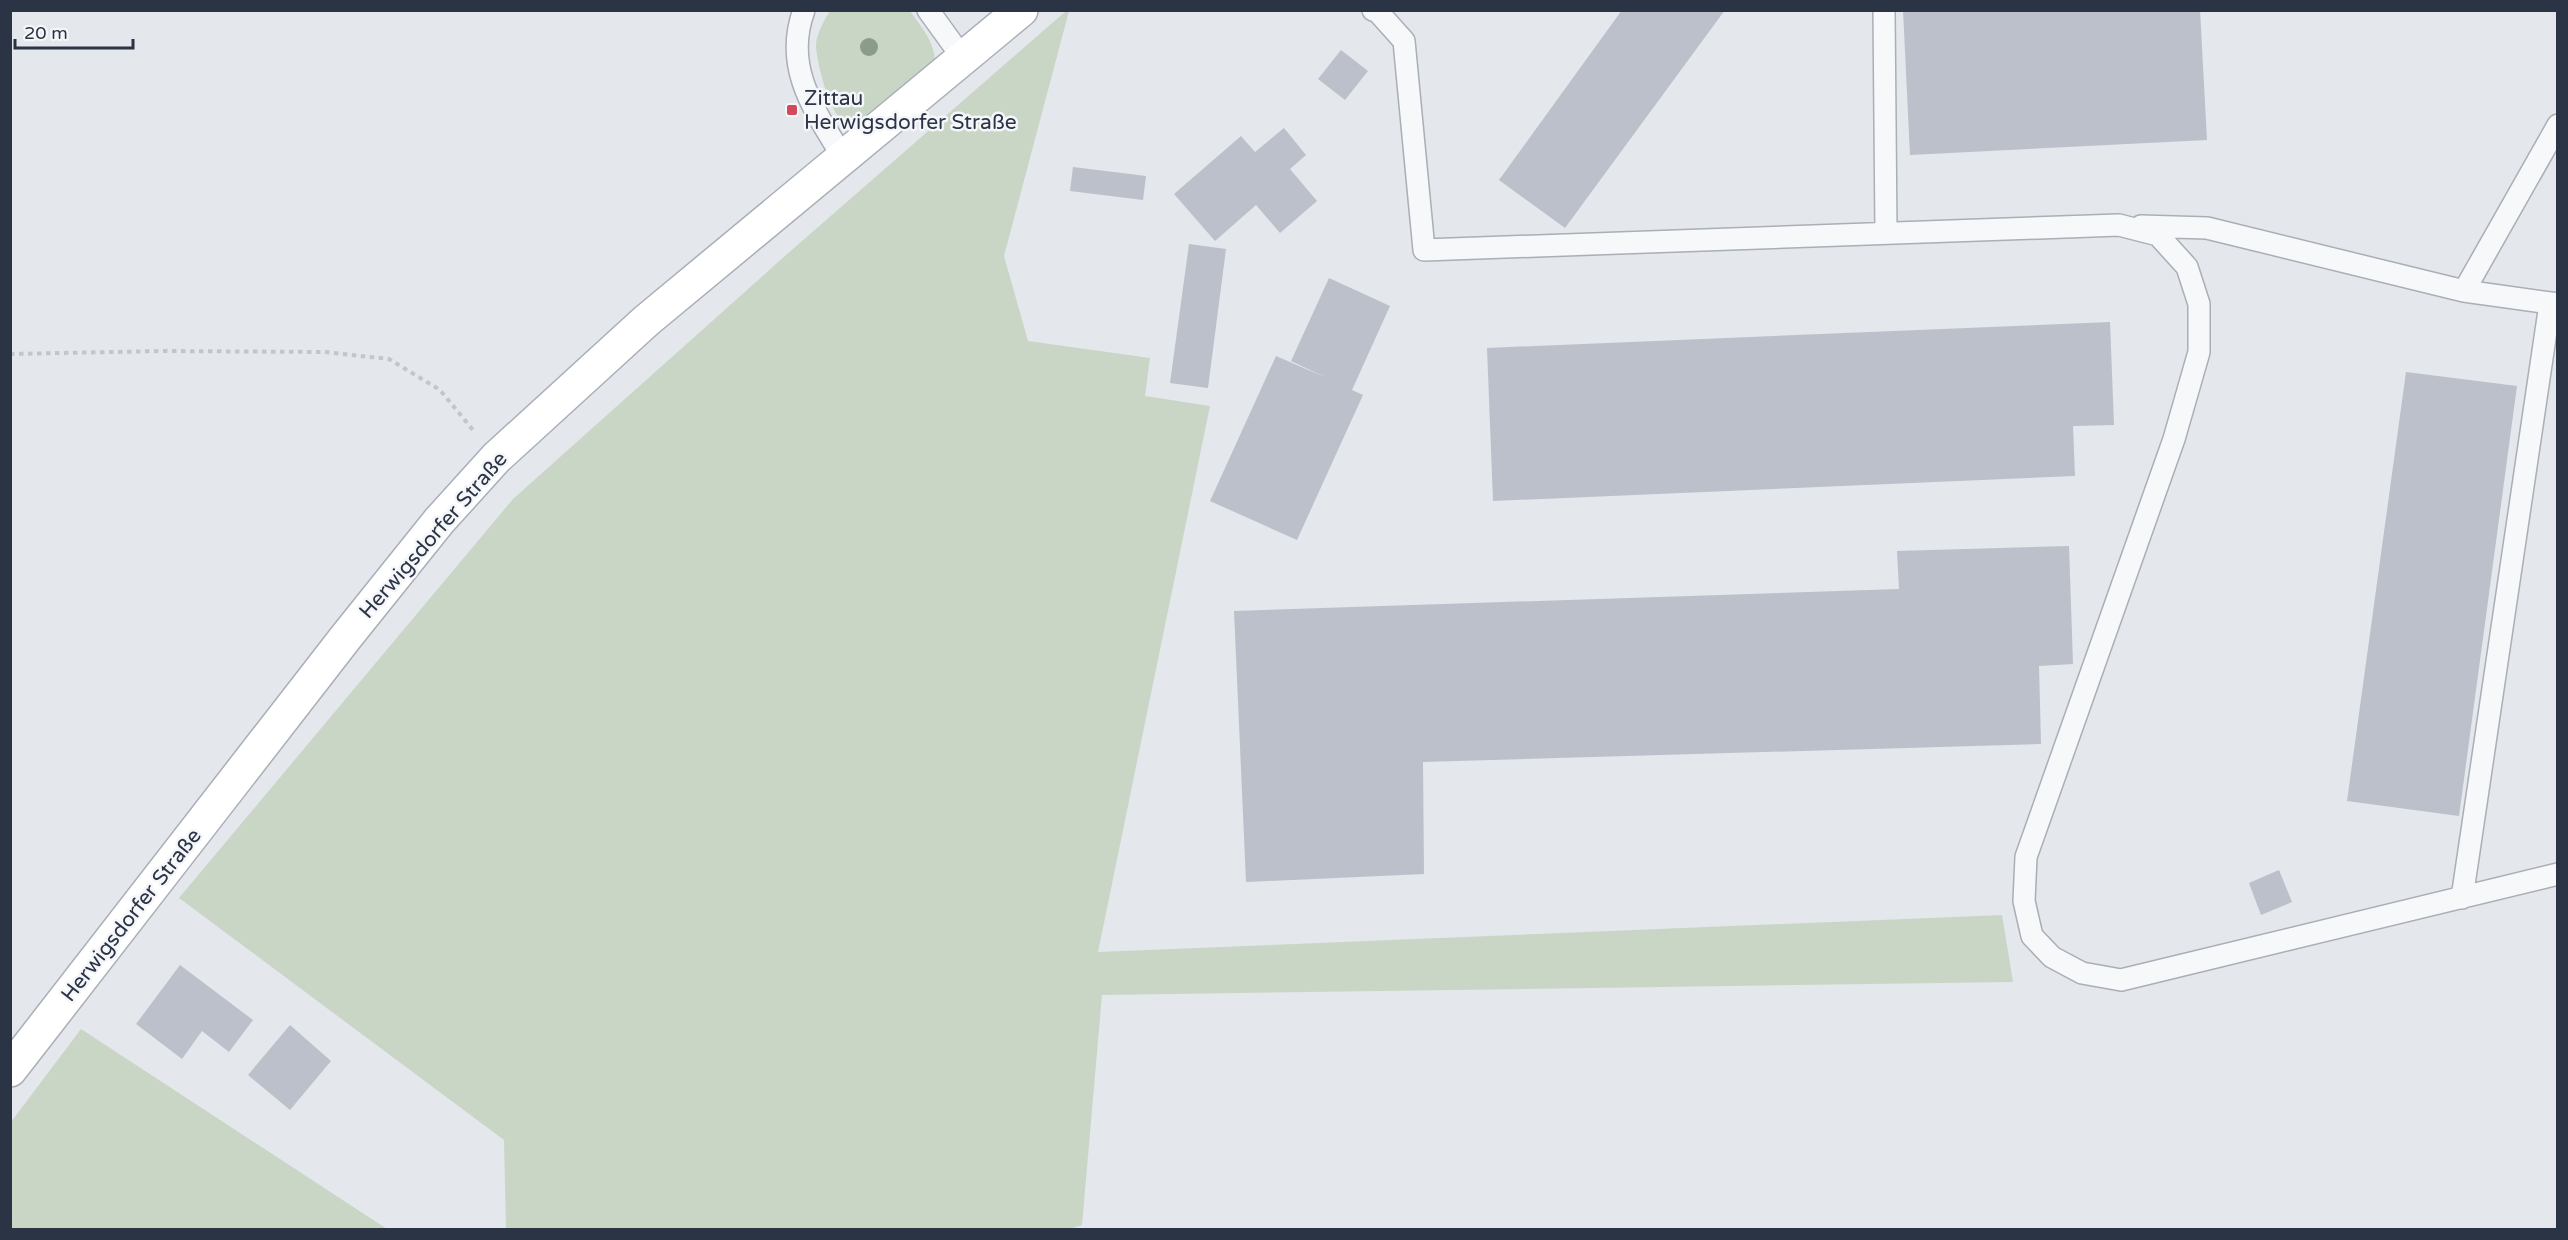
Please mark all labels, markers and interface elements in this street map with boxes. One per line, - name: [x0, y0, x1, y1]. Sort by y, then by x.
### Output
- scale bar: [15, 12, 134, 50]
- text: 20 m: [24, 22, 68, 44]
- place label: Zittau Herwigsdorfer Straße: [804, 86, 1017, 135]
- marker: Zittau Herwigsdorfer Straße: [785, 103, 799, 117]
- street label: Herwigsdorfer Straße: [354, 447, 513, 624]
- street label: Herwigsdorfer Straße: [56, 824, 207, 1007]

